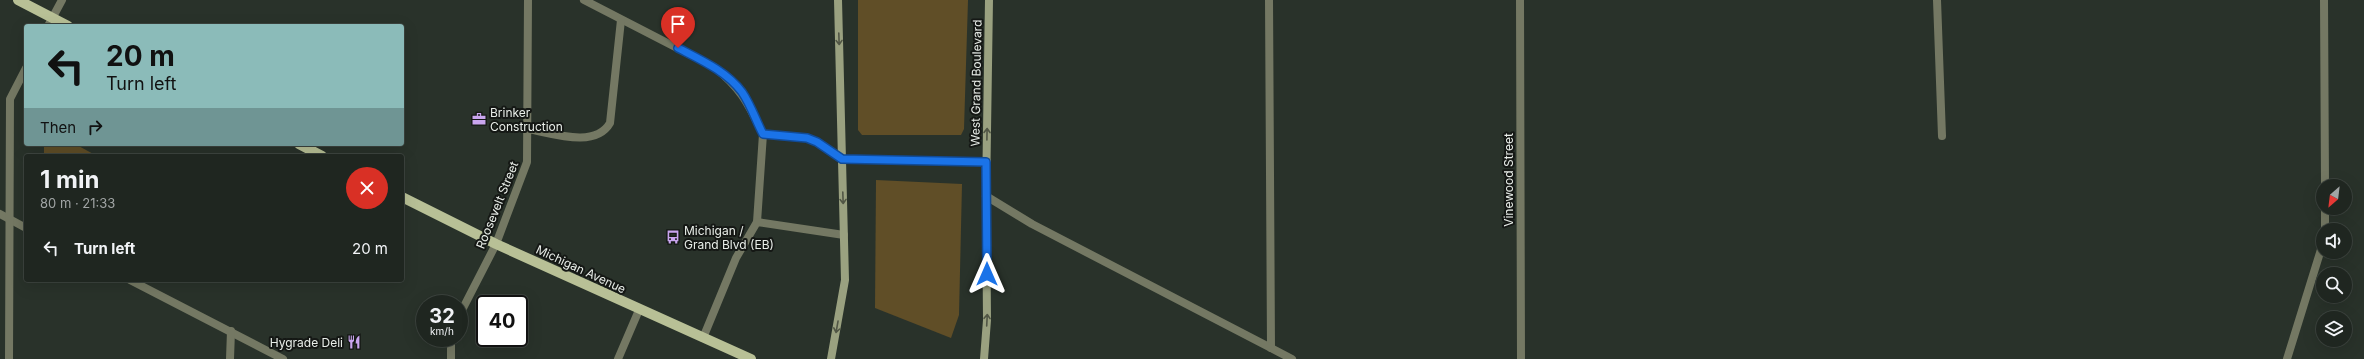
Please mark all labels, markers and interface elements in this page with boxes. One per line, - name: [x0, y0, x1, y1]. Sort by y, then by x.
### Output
- pin: [661, 7.0, 695, 48]
- icon: arrive: [667, 13, 689, 35]
- street label: West Grand Boulevard: [967, 19, 985, 147]
- one-way arrow: [835, 32, 843, 45]
- text: 20 m: [106, 39, 175, 73]
- icon: left: [40, 40, 92, 92]
- text: Turn left: [106, 73, 176, 94]
- place label: Brinker Construction: [490, 105, 563, 134]
- office icon: Brinker Construction: [471, 111, 487, 127]
- icon: right: [84, 116, 106, 138]
- text: Then: [40, 118, 76, 137]
- one-way arrow: [983, 128, 991, 141]
- street label: Vinewood Street: [1501, 133, 1516, 227]
- street label: Roosevelt Street: [473, 159, 521, 251]
- text: 1 min: [40, 165, 99, 194]
- button: close: [346, 167, 388, 209]
- north arrow: [2316, 179, 2352, 215]
- map controls: [2316, 179, 2352, 347]
- one-way arrow: [839, 191, 847, 204]
- text: 80 m · 21:33: [40, 195, 115, 211]
- place label: Michigan / Grand Blvd (EB): [684, 223, 774, 252]
- button: sound: [2316, 223, 2352, 259]
- bus stop icon: Michigan / Grand Blvd (EB): [665, 229, 681, 245]
- icon: left: [40, 237, 62, 259]
- text: Turn left: [74, 239, 135, 258]
- text: 20 m: [352, 239, 388, 258]
- street label: Michigan Avenue: [534, 242, 628, 296]
- position arrow: [966, 253, 1008, 295]
- button: search: [2316, 267, 2352, 303]
- speed limit sign: 40: [476, 295, 528, 347]
- text: 32: [429, 304, 455, 328]
- button: layers: [2316, 311, 2352, 347]
- one-way arrow: [983, 314, 991, 327]
- one-way arrow: [832, 321, 840, 334]
- text: km/h: [430, 325, 454, 337]
- restaurant icon: Hygrade Deli: [346, 334, 362, 350]
- place label: Hygrade Deli: [270, 335, 343, 350]

